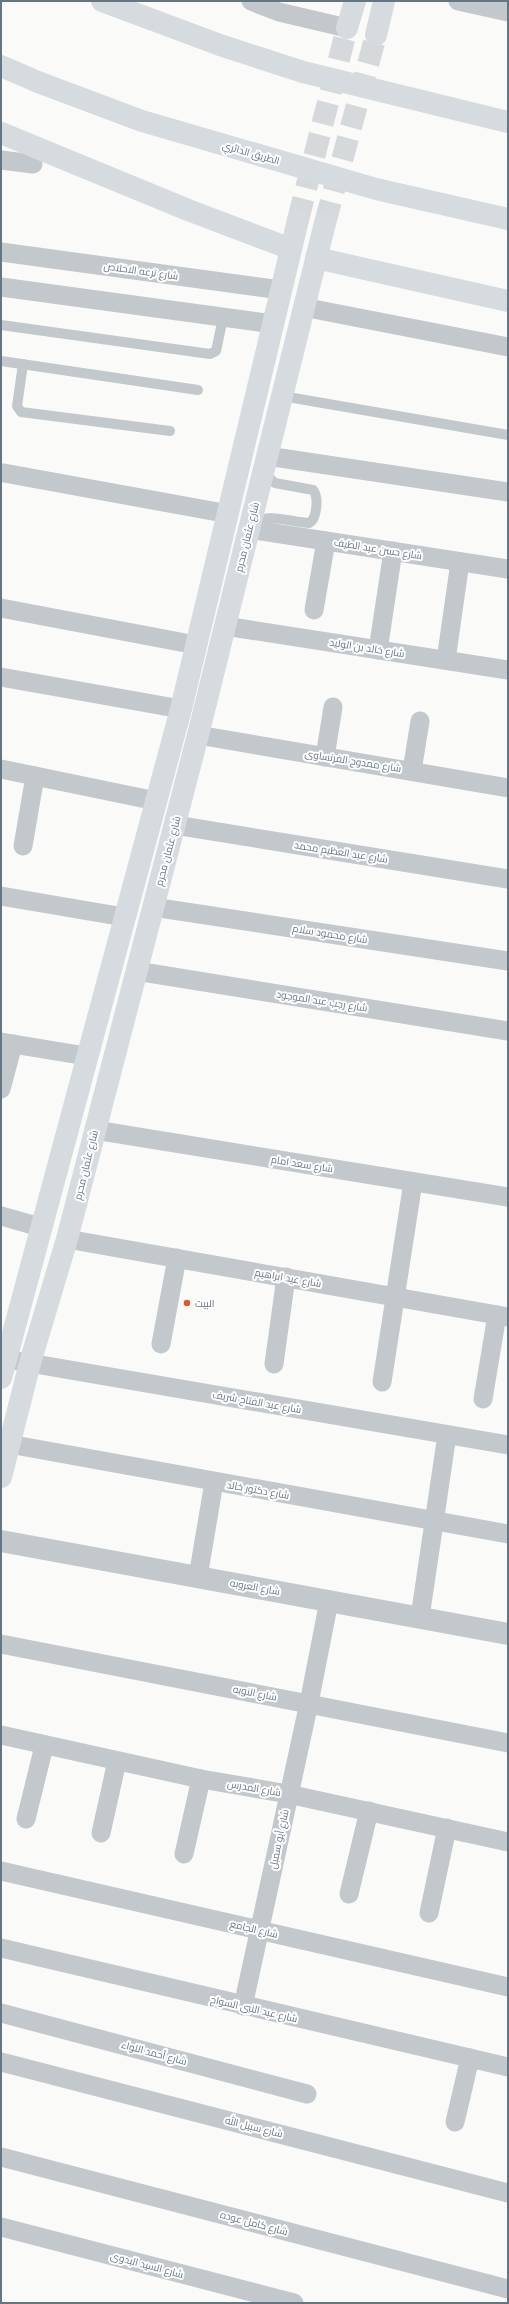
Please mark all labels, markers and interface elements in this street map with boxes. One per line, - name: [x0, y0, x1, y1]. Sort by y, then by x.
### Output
- street label: الطريق الدائري: [221, 139, 281, 168]
- street label: شارع ترعه الاخلاص: [103, 259, 179, 283]
- street label: شارع عثمان محرم: [232, 501, 263, 574]
- street label: شارع حسن عبد الطيف: [333, 536, 423, 562]
- street label: شارع خالد بن الوليد: [329, 636, 405, 660]
- street label: شارع ممدوح الفرنساوى: [304, 747, 402, 775]
- street label: شارع عثمان محرم: [152, 815, 185, 887]
- street label: شارع عبد العظيم محمد: [293, 838, 389, 867]
- street label: شارع محمود سلام: [291, 922, 368, 947]
- street label: شارع رجب عبد الموجود: [276, 987, 368, 1015]
- street label: شارع عثمان محرم: [71, 1129, 102, 1202]
- street label: شارع سعد امام: [270, 1153, 334, 1176]
- street label: شارع عيد ابراهيم: [254, 1266, 322, 1291]
- place label: البيت: [195, 1297, 215, 1310]
- marker: البيت: [182, 1298, 192, 1308]
- street label: شارع عبد الفتاح شريف: [212, 1388, 302, 1416]
- street label: شارع دكتور خالد: [226, 1478, 290, 1502]
- street label: شارع العروبه: [229, 1576, 281, 1598]
- street label: شارع النوبه: [232, 1682, 278, 1704]
- street label: شارع المدرس: [226, 1777, 282, 1799]
- street label: شارع أبو سمبل: [266, 1808, 292, 1870]
- street label: شارع الجامع: [229, 1917, 279, 1941]
- street label: شارع عبد النبى السواح: [209, 1993, 299, 2025]
- street label: شارع أحمد اللواء: [120, 2038, 188, 2068]
- street label: شارع سبيل الله: [224, 2113, 284, 2140]
- street label: شارع كامل عوده: [219, 2208, 289, 2238]
- street label: شارع السيد البدوى: [109, 2249, 185, 2281]

